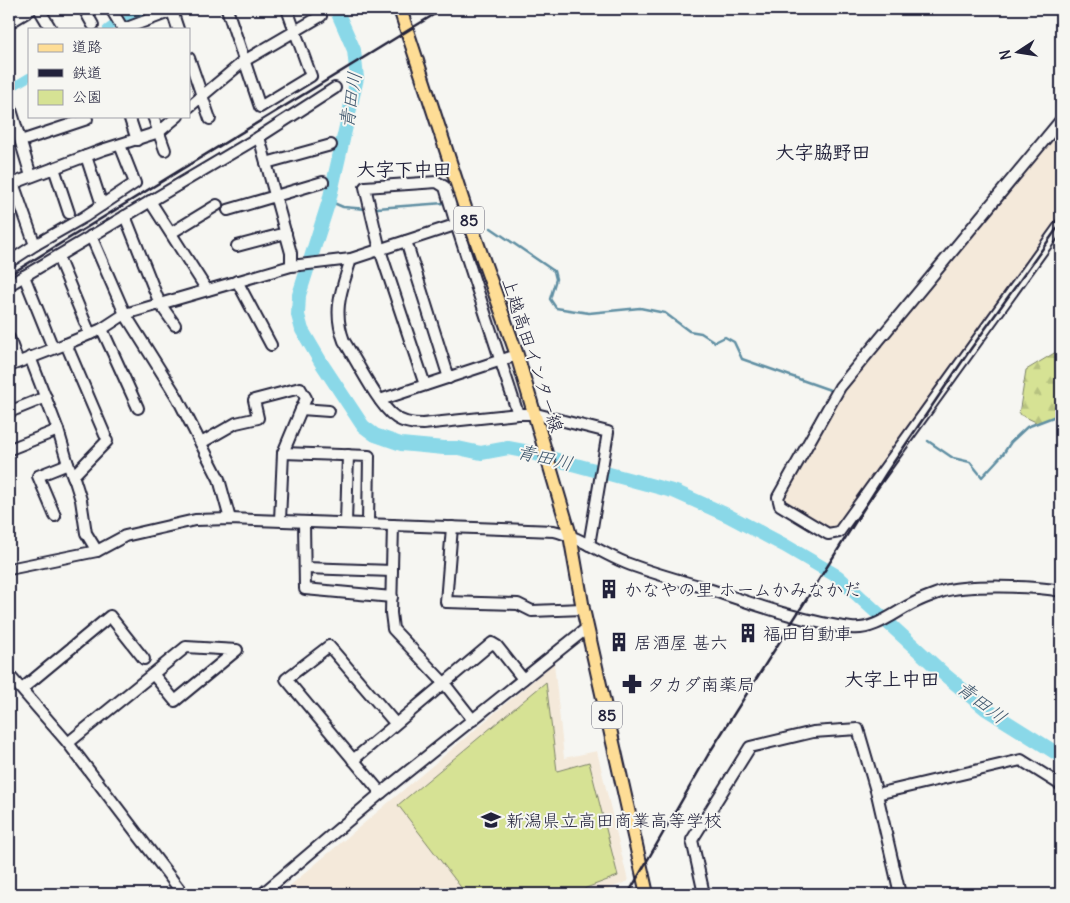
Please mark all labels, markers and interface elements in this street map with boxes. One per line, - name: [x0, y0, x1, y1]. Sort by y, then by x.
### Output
- legend: [28, 28, 190, 118]
- north arrow: [992, 28, 1042, 78]
- text: 道路: [72, 37, 102, 56]
- text: N: [995, 48, 1015, 61]
- text: 鉄道: [72, 63, 102, 82]
- water label: 青田川: [334, 70, 366, 130]
- text: 公園: [72, 87, 102, 106]
- district label: 大字脇野田: [775, 140, 871, 164]
- district label: 大字下中田: [356, 157, 452, 181]
- road number: 85: [454, 206, 484, 234]
- street label: 上越高田インター線: [497, 275, 569, 435]
- water label: 青田川: [514, 438, 576, 476]
- building icon: かなやの里 ホームかみなかだ: [598, 578, 620, 600]
- place label: かなやの里 ホームかみなかだ: [624, 578, 862, 601]
- building icon: 福田自動車: [737, 622, 759, 644]
- place label: 福田自動車: [763, 622, 853, 645]
- building icon: 居酒屋 甚六: [608, 631, 630, 653]
- place label: 居酒屋 甚六: [634, 631, 728, 654]
- district label: 大字上中田: [844, 667, 940, 691]
- pharmacy icon: タカダ南薬局: [621, 673, 643, 695]
- place label: タカダ南薬局: [647, 673, 755, 696]
- water label: 青田川: [952, 675, 1012, 729]
- road number: 85: [592, 702, 622, 728]
- school or university icon: 新潟県立高田商業高等学校: [480, 809, 502, 831]
- place label: 新潟県立高田商業高等学校: [506, 809, 722, 832]

